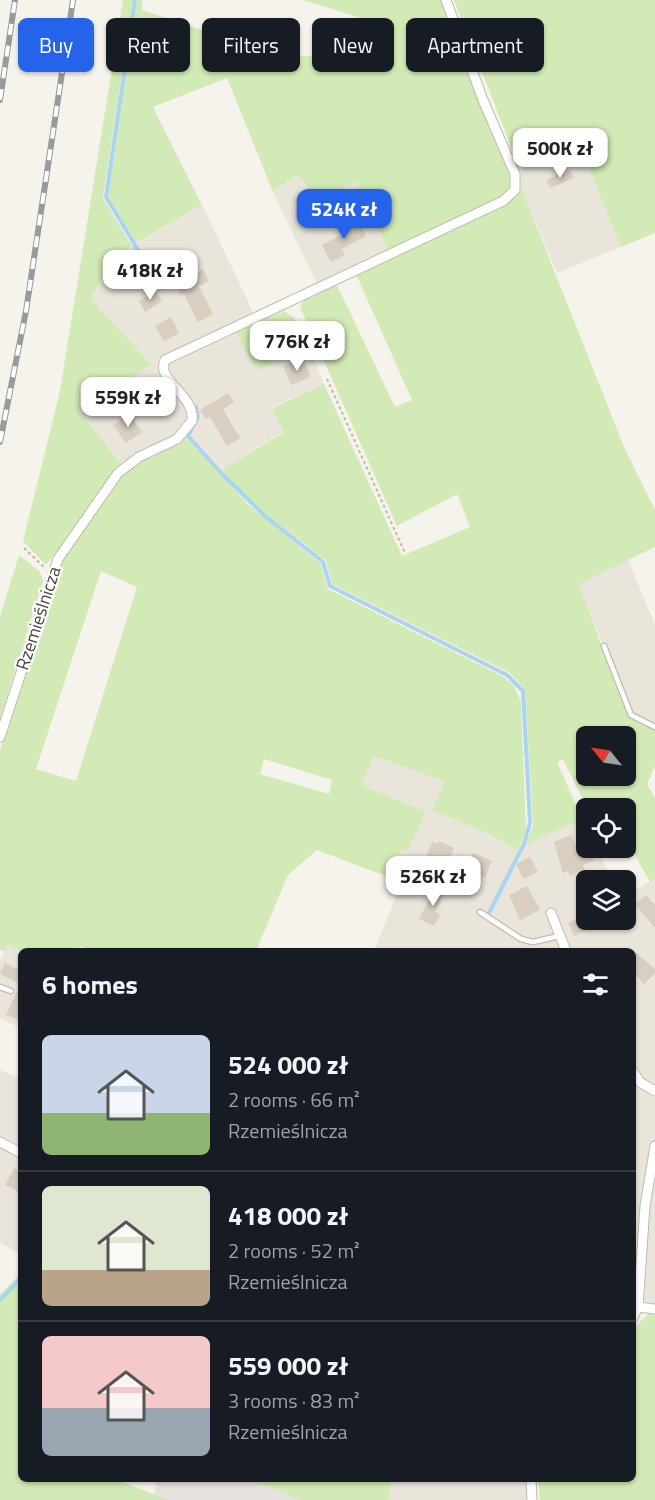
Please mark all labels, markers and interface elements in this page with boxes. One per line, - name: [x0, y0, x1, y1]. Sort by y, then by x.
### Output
- chip: Buy: [18, 18, 94, 72]
- chip: Rent: [106, 18, 190, 72]
- chip: Filters: [202, 18, 300, 72]
- chip: New: [312, 18, 394, 72]
- chip: Apartment: [406, 18, 544, 72]
- pin: 500K zł: [505, 128, 615, 179]
- text: 500K zł: [527, 132, 593, 163]
- pin: 524K zł: [289, 189, 399, 240]
- text: 524K zł: [311, 193, 377, 224]
- pin: 418K zł: [95, 250, 205, 301]
- text: 418K zł: [117, 254, 183, 285]
- pin: 776K zł: [242, 321, 352, 372]
- text: 776K zł: [264, 325, 330, 356]
- pin: 559K zł: [73, 377, 183, 428]
- text: 559K zł: [95, 381, 161, 412]
- street label: Rzemieślnicza: [9, 563, 67, 673]
- north arrow: [576, 726, 636, 786]
- map controls: [576, 726, 636, 930]
- button: locate: [576, 798, 636, 858]
- pin: 526K zł: [378, 856, 488, 907]
- text: 526K zł: [400, 860, 466, 891]
- button: layers: [576, 870, 636, 930]
- text: 6 homes: [42, 965, 138, 1004]
- icon: filters: [579, 968, 612, 1001]
- text: 524 000 zł: [228, 1045, 349, 1084]
- icon: home: [90, 1059, 162, 1131]
- text: 2 rooms · 66 m²: [228, 1084, 360, 1115]
- text: Rzemieślnicza: [228, 1115, 348, 1146]
- text: 418 000 zł: [228, 1196, 349, 1235]
- icon: home: [90, 1210, 162, 1282]
- text: 2 rooms · 52 m²: [228, 1235, 360, 1266]
- text: Rzemieślnicza: [228, 1266, 348, 1297]
- text: 559 000 zł: [228, 1346, 349, 1385]
- icon: home: [90, 1360, 162, 1432]
- text: 3 rooms · 83 m²: [228, 1385, 360, 1416]
- text: Rzemieślnicza: [228, 1416, 348, 1447]

